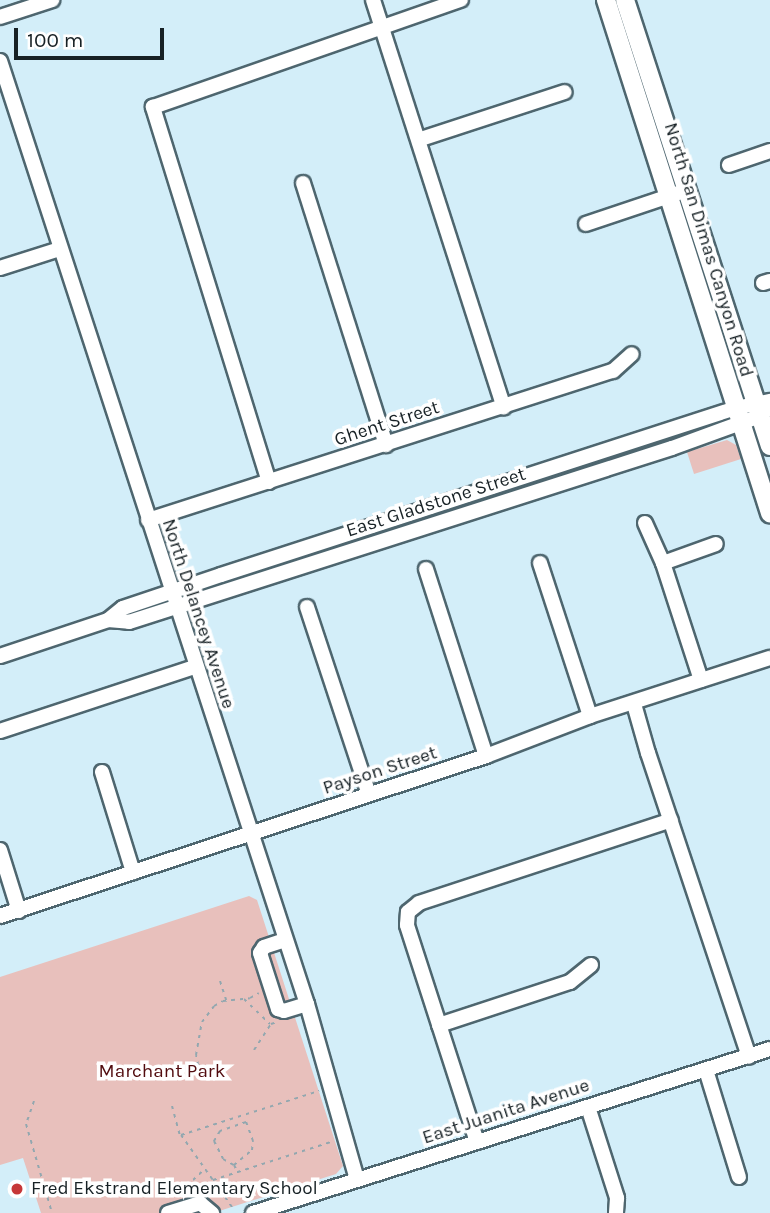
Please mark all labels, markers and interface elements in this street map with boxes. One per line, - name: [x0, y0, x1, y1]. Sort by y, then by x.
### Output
- scale bar: [18, 14, 168, 58]
- text: 100 m: [27, 28, 84, 52]
- street label: North San Dimas Canyon Road: [658, 120, 758, 380]
- street label: Ghent Street: [332, 396, 442, 452]
- street label: East Gladstone Street: [343, 463, 529, 543]
- street label: North Delancey Avenue: [157, 516, 239, 712]
- street label: Payson Street: [320, 742, 440, 800]
- park label: Marchant Park: [99, 1061, 225, 1083]
- street label: East Juanita Avenue: [420, 1074, 592, 1150]
- place label: Fred Ekstrand Elementary School: [31, 1178, 318, 1200]
- marker: Fred Ekstrand Elementary School: [9, 1181, 25, 1197]

